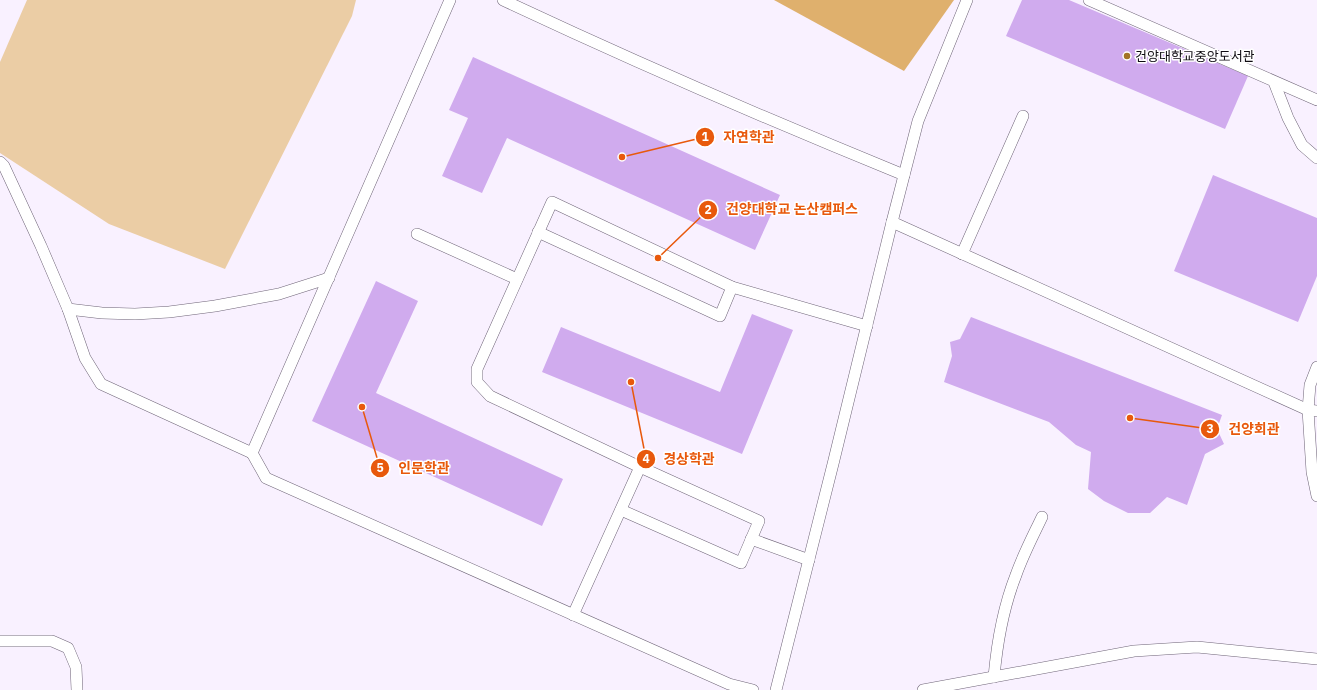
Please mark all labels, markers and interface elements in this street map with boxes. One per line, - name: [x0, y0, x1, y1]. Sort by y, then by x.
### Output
- place label: 건양대학교중앙도서관: [1135, 48, 1255, 65]
- marker: 건양대학교중앙도서관: [1122, 51, 1132, 61]
- callout: 자연학관: [695, 124, 783, 150]
- text: 자연학관: [723, 128, 775, 146]
- text: 1: [701, 129, 709, 144]
- callout: 건양대학교 논산캠퍼스: [698, 197, 866, 223]
- text: 건양대학교 논산캠퍼스: [726, 200, 858, 218]
- text: 2: [704, 202, 712, 217]
- callout: 건양회관: [1200, 416, 1288, 442]
- text: 건양회관: [1228, 420, 1280, 438]
- text: 3: [1206, 421, 1214, 436]
- callout: 경상학관: [636, 446, 723, 472]
- text: 경상학관: [663, 450, 715, 468]
- text: 4: [642, 451, 650, 466]
- callout: 인문학관: [370, 455, 458, 481]
- text: 인문학관: [398, 459, 450, 477]
- text: 5: [376, 460, 384, 475]

